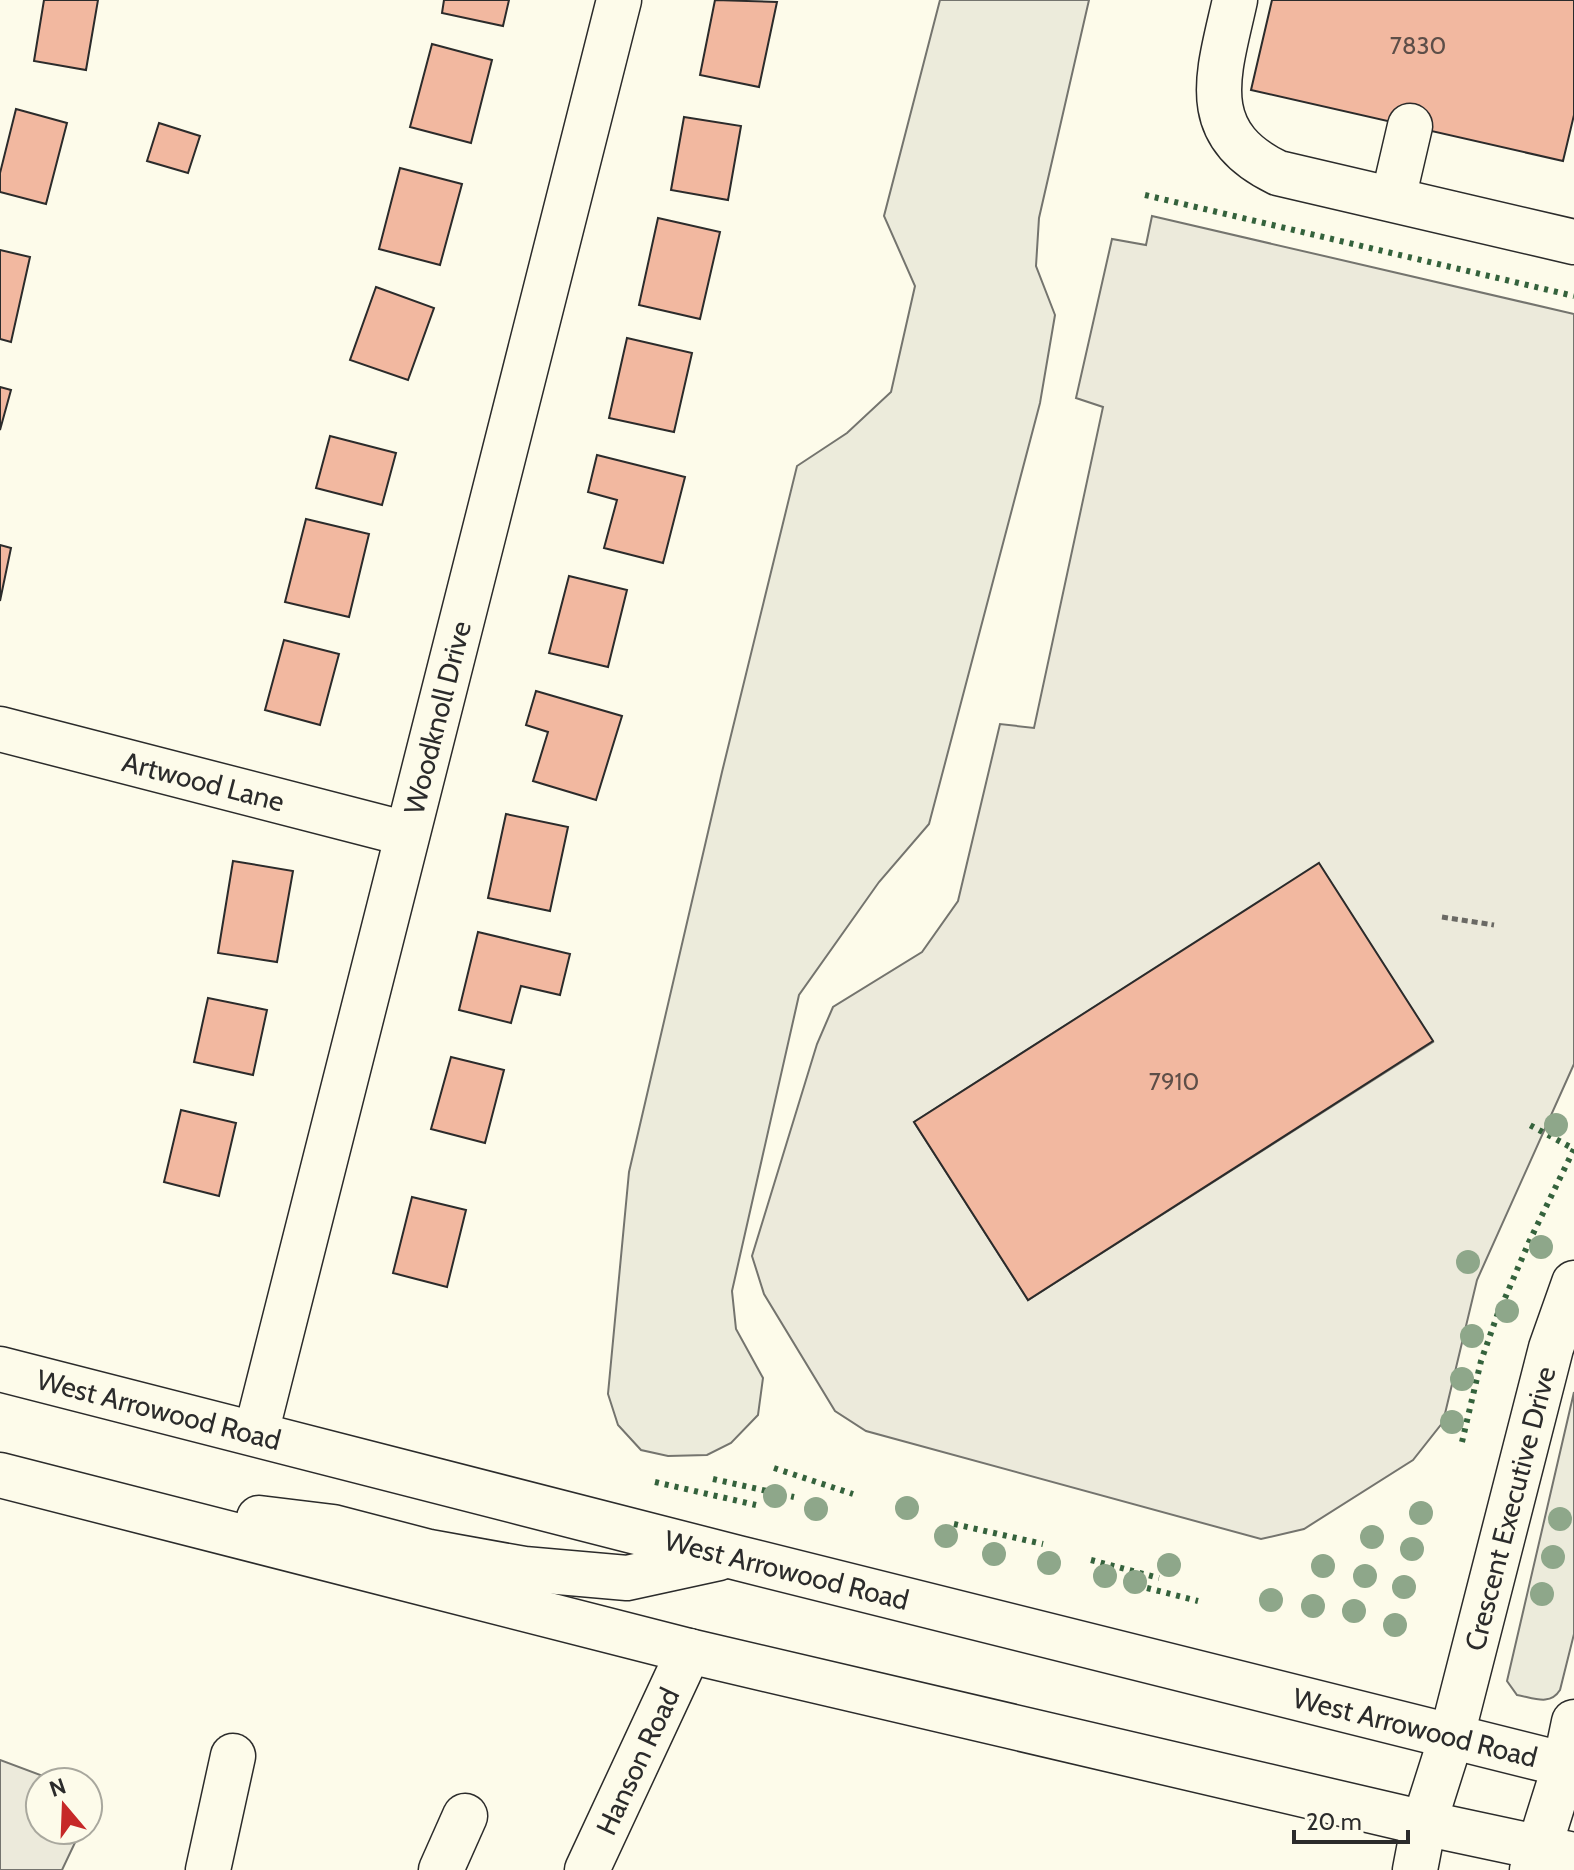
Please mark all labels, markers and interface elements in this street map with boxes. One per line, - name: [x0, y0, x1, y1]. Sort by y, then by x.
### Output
- house number: 7830: [1390, 31, 1446, 60]
- street label: Woodknoll Drive: [396, 618, 478, 818]
- street label: Artwood Lane: [119, 744, 288, 819]
- house number: 7910: [1149, 1067, 1199, 1096]
- street label: West Arrowood Road: [33, 1362, 284, 1457]
- street label: Crescent Executive Drive: [1457, 1363, 1563, 1654]
- street label: West Arrowood Road: [661, 1523, 912, 1617]
- street label: West Arrowood Road: [1290, 1680, 1541, 1774]
- street label: Hanson Road: [589, 1682, 687, 1840]
- north arrow: [24, 1766, 104, 1846]
- text: N: [46, 1772, 69, 1803]
- scale bar: [1294, 1794, 1408, 1844]
- text: 20 m: [1306, 1807, 1362, 1836]

